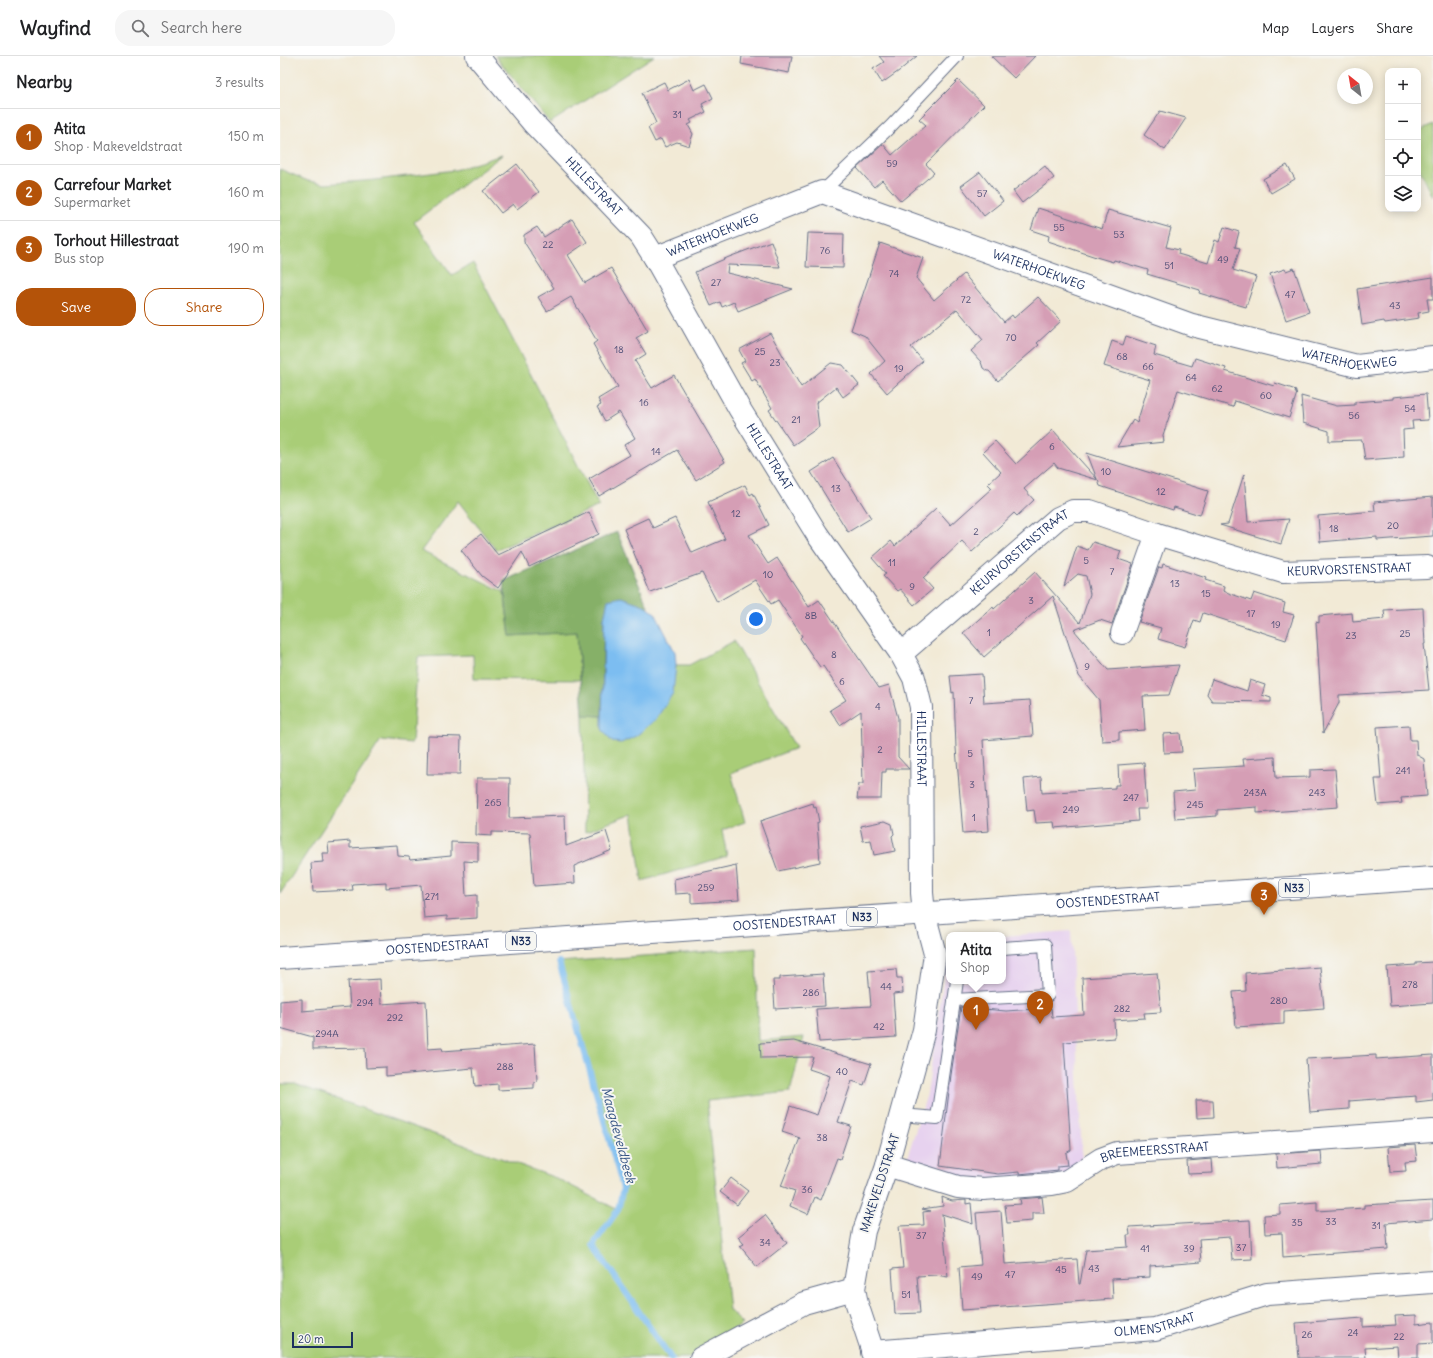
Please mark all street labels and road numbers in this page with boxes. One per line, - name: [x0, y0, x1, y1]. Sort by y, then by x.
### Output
- street label: HILLESTRAAT: [562, 154, 626, 219]
- street label: WATERHOEKWEG: [664, 210, 761, 260]
- street label: WATERHOEKWEG: [991, 246, 1088, 293]
- street label: WATERHOEKWEG: [1299, 344, 1398, 373]
- street label: HILLESTRAAT: [743, 420, 796, 493]
- street label: KEURVORSTENSTRAAT: [967, 506, 1071, 598]
- street label: KEURVORSTENSTRAAT: [1287, 560, 1412, 579]
- street label: HILLESTRAAT: [914, 711, 929, 786]
- road number: N33: [1279, 879, 1309, 897]
- street label: OOSTENDESTRAAT: [1055, 889, 1160, 911]
- road number: N33: [847, 908, 877, 926]
- street label: OOSTENDESTRAAT: [732, 911, 837, 934]
- road number: N33: [506, 932, 536, 950]
- street label: OOSTENDESTRAAT: [385, 935, 490, 958]
- street label: MAKEVELDSTRAAT: [856, 1131, 903, 1234]
- street label: BREEMEERSSTRAAT: [1098, 1139, 1210, 1166]
- street label: OLMENSTRAAT: [1113, 1309, 1197, 1339]

